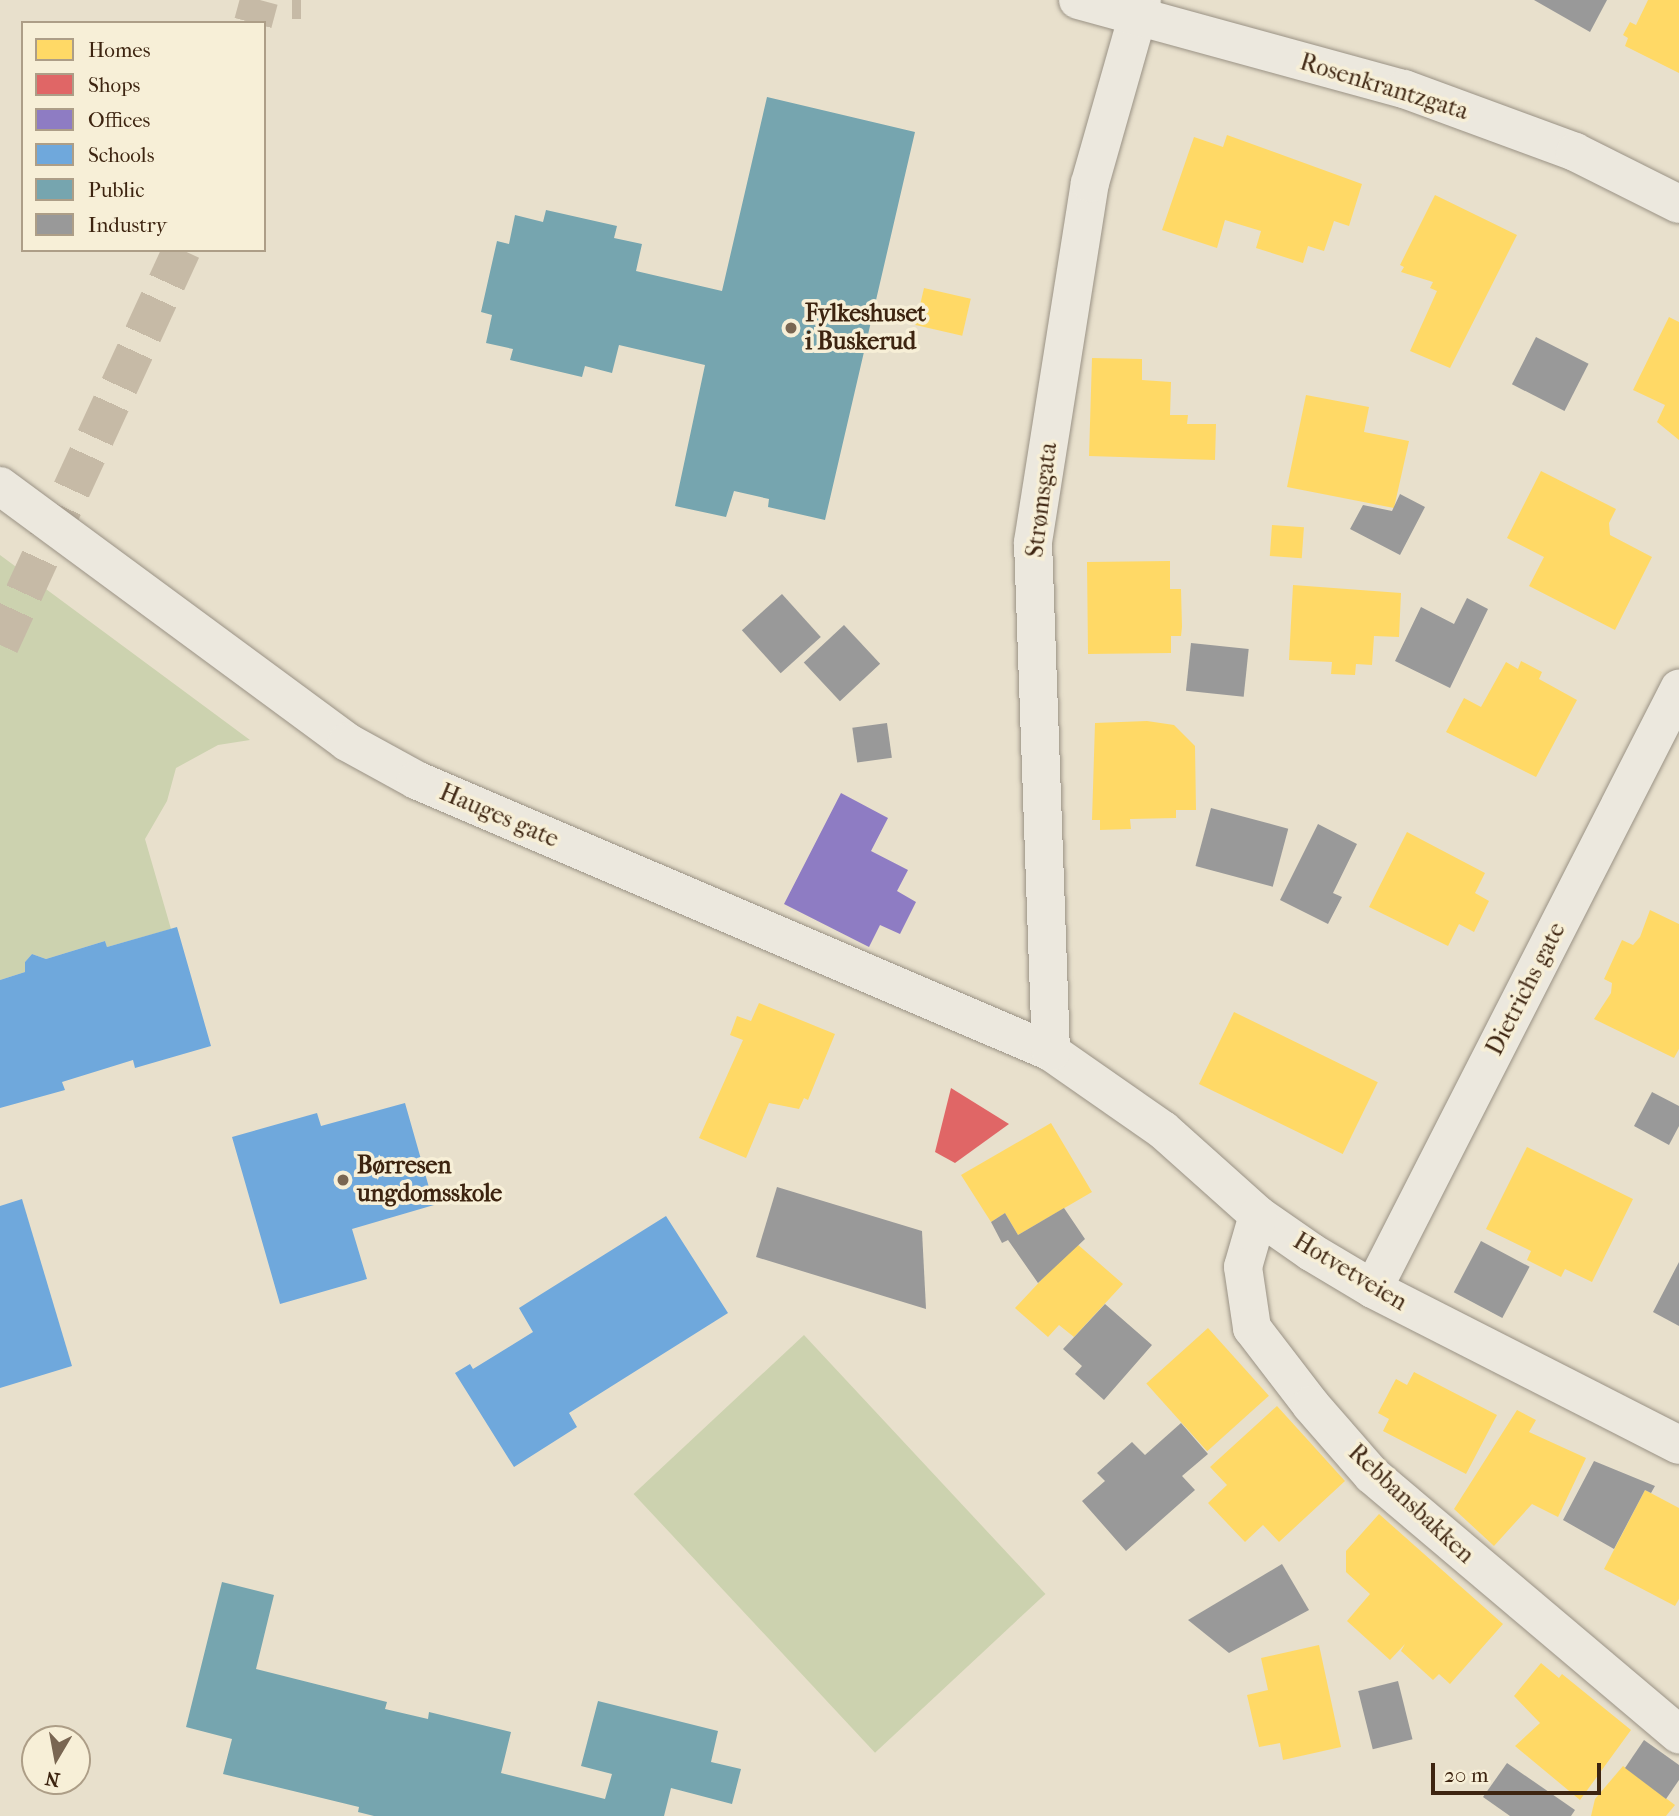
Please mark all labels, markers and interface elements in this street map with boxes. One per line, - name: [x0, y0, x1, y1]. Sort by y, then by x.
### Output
- legend: [21, 21, 266, 252]
- text: Homes: [88, 38, 150, 62]
- street label: Rosenkrantzgata: [1296, 48, 1472, 126]
- text: Shops: [88, 73, 140, 97]
- text: Offices: [88, 108, 150, 132]
- text: Schools: [88, 143, 154, 167]
- text: Public: [88, 178, 144, 202]
- text: Industry: [88, 213, 167, 237]
- place label: Fylkeshuset i Buskerud: [805, 300, 926, 356]
- marker: Fylkeshuset i Buskerud: [783, 320, 799, 336]
- street label: Strømsgata: [1021, 441, 1063, 559]
- street label: Hauges gate: [435, 778, 563, 854]
- street label: Dietrichs gate: [1480, 918, 1572, 1060]
- place label: Børresen ungdomsskole: [357, 1152, 502, 1208]
- marker: Børresen ungdomsskole: [335, 1172, 351, 1188]
- street label: Hotvetveien: [1288, 1227, 1412, 1317]
- street label: Rebbansbakken: [1342, 1438, 1480, 1570]
- north arrow: [21, 1725, 91, 1795]
- scale bar: [1434, 1750, 1604, 1794]
- text: 20 m: [1444, 1763, 1488, 1787]
- text: N: [44, 1767, 62, 1791]

